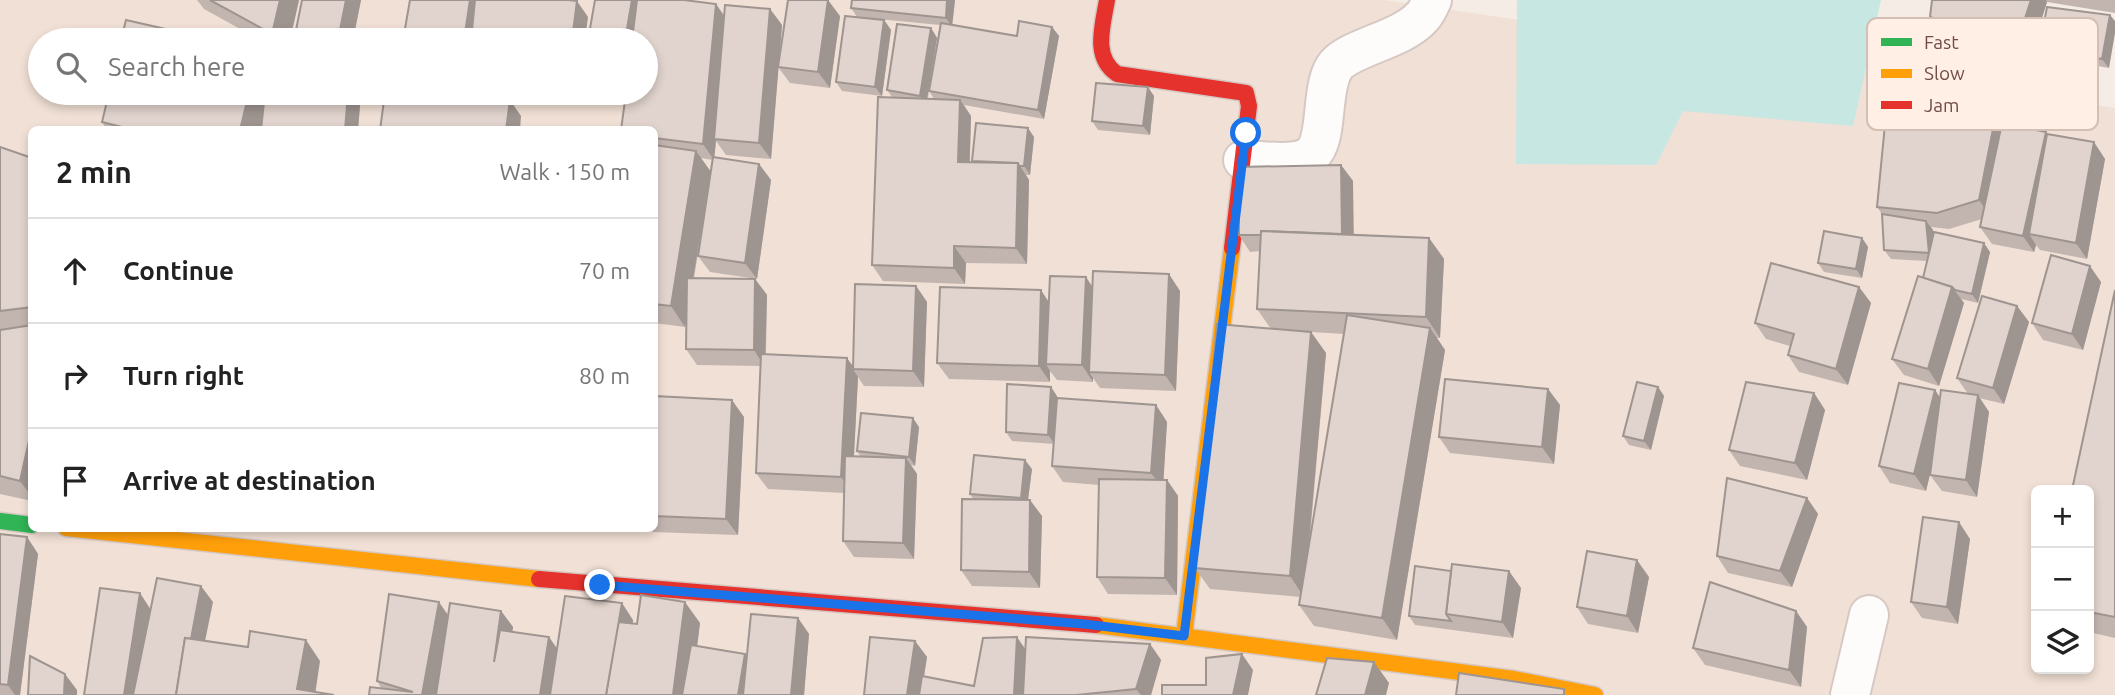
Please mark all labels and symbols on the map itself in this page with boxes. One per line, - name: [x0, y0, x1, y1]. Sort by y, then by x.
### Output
- legend: [1867, 18, 2098, 130]
- text: Fast: [1924, 31, 1959, 53]
- text: Slow: [1924, 62, 1965, 84]
- text: Jam: [1924, 94, 1960, 116]
- route start: [1230, 117, 1261, 148]
- route end: [584, 569, 615, 600]

